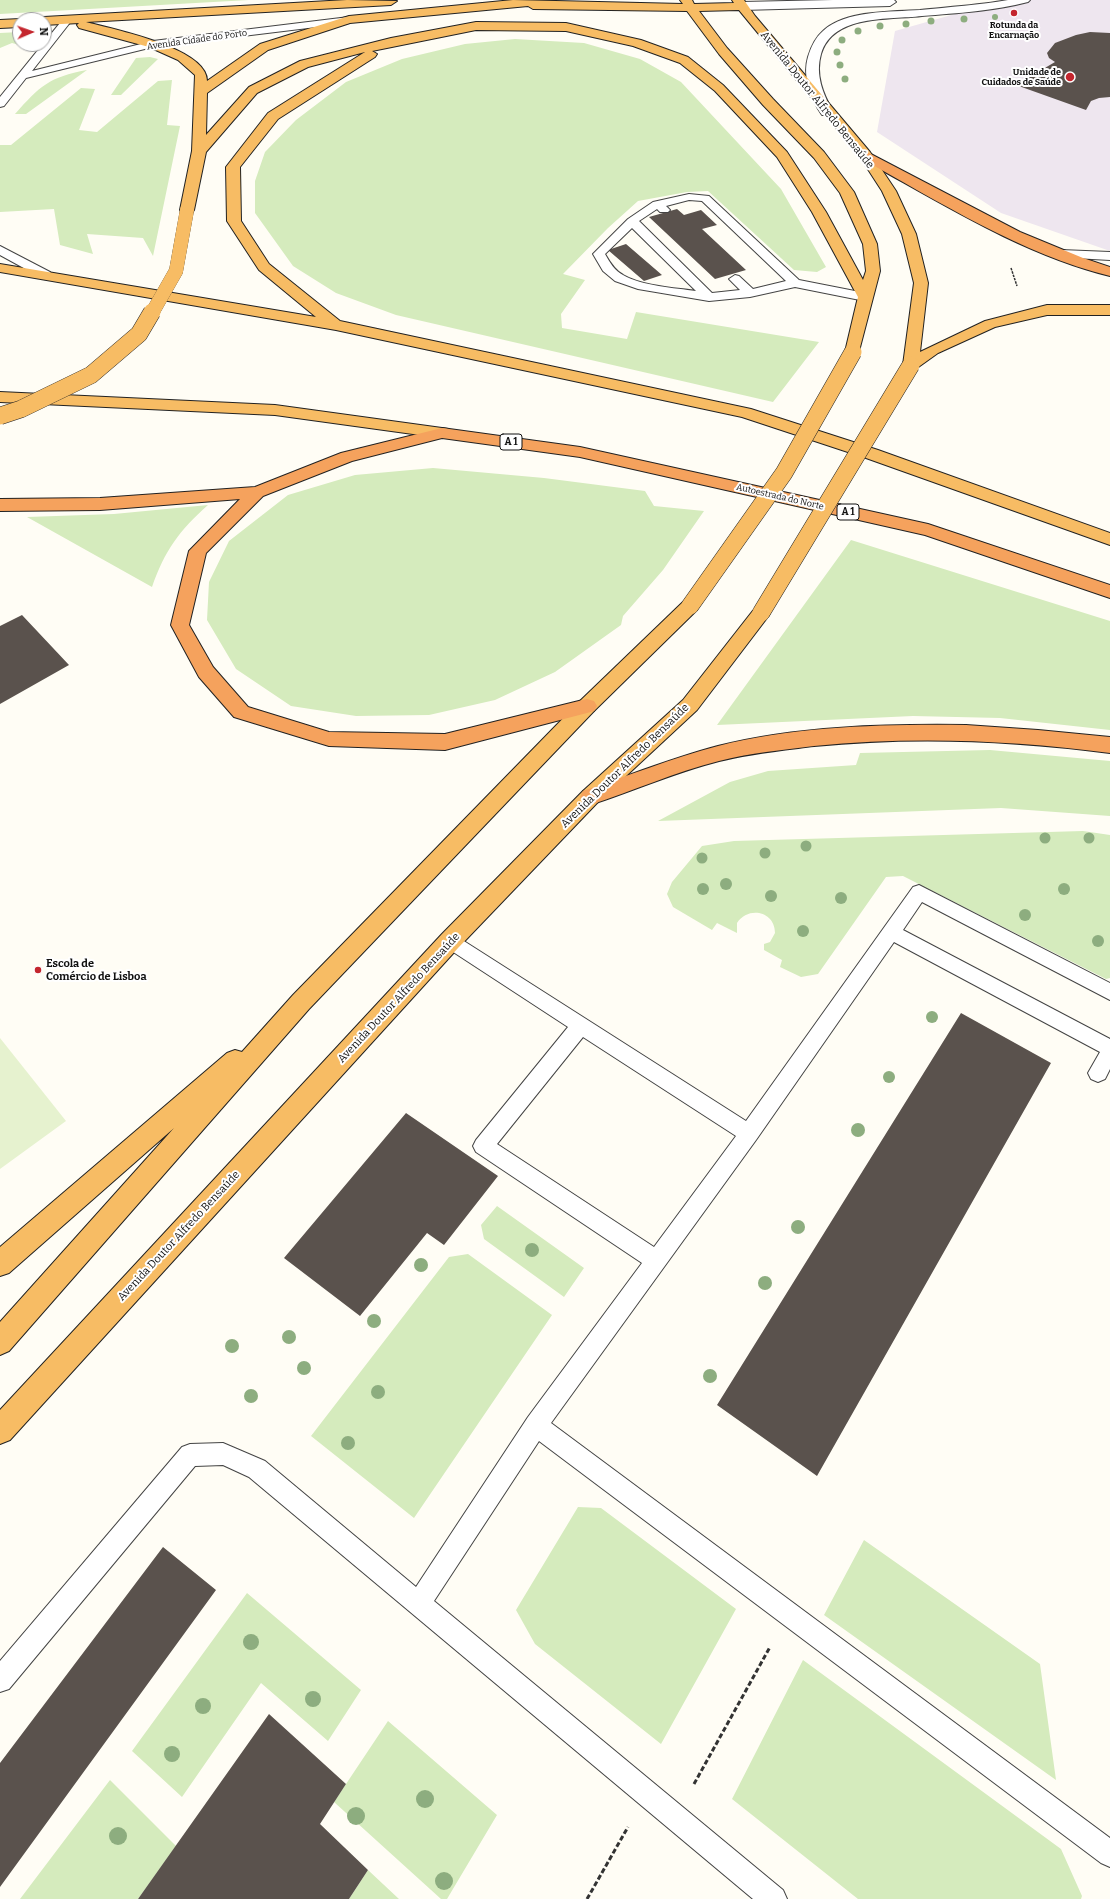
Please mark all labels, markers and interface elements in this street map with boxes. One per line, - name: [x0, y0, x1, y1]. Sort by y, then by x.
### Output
- marker: Rotunda da Encarnação: [1009, 8, 1019, 18]
- north arrow: [12, 12, 52, 52]
- place label: Rotunda da Encarnação: [989, 20, 1039, 41]
- text: N: [37, 27, 50, 36]
- street label: Avenida Cidade do Porto: [146, 28, 248, 52]
- street label: Avenida Doutor Alfredo Bensaúde: [757, 29, 877, 171]
- place label: Unidade de Cuidados de Saúde: [981, 67, 1061, 88]
- marker: Unidade de Cuidados de Saúde: [1064, 71, 1076, 83]
- road number: A 1: [500, 434, 522, 450]
- street label: Autoestrada do Norte: [735, 482, 825, 512]
- road number: A 1: [837, 504, 859, 520]
- street label: Avenida Doutor Alfredo Bensaúde: [558, 701, 692, 831]
- street label: Avenida Doutor Alfredo Bensaúde: [335, 930, 463, 1066]
- place label: Escola de Comércio de Lisboa: [46, 957, 147, 983]
- marker: Escola de Comércio de Lisboa: [33, 965, 43, 975]
- street label: Avenida Doutor Alfredo Bensaúde: [115, 1168, 243, 1304]

